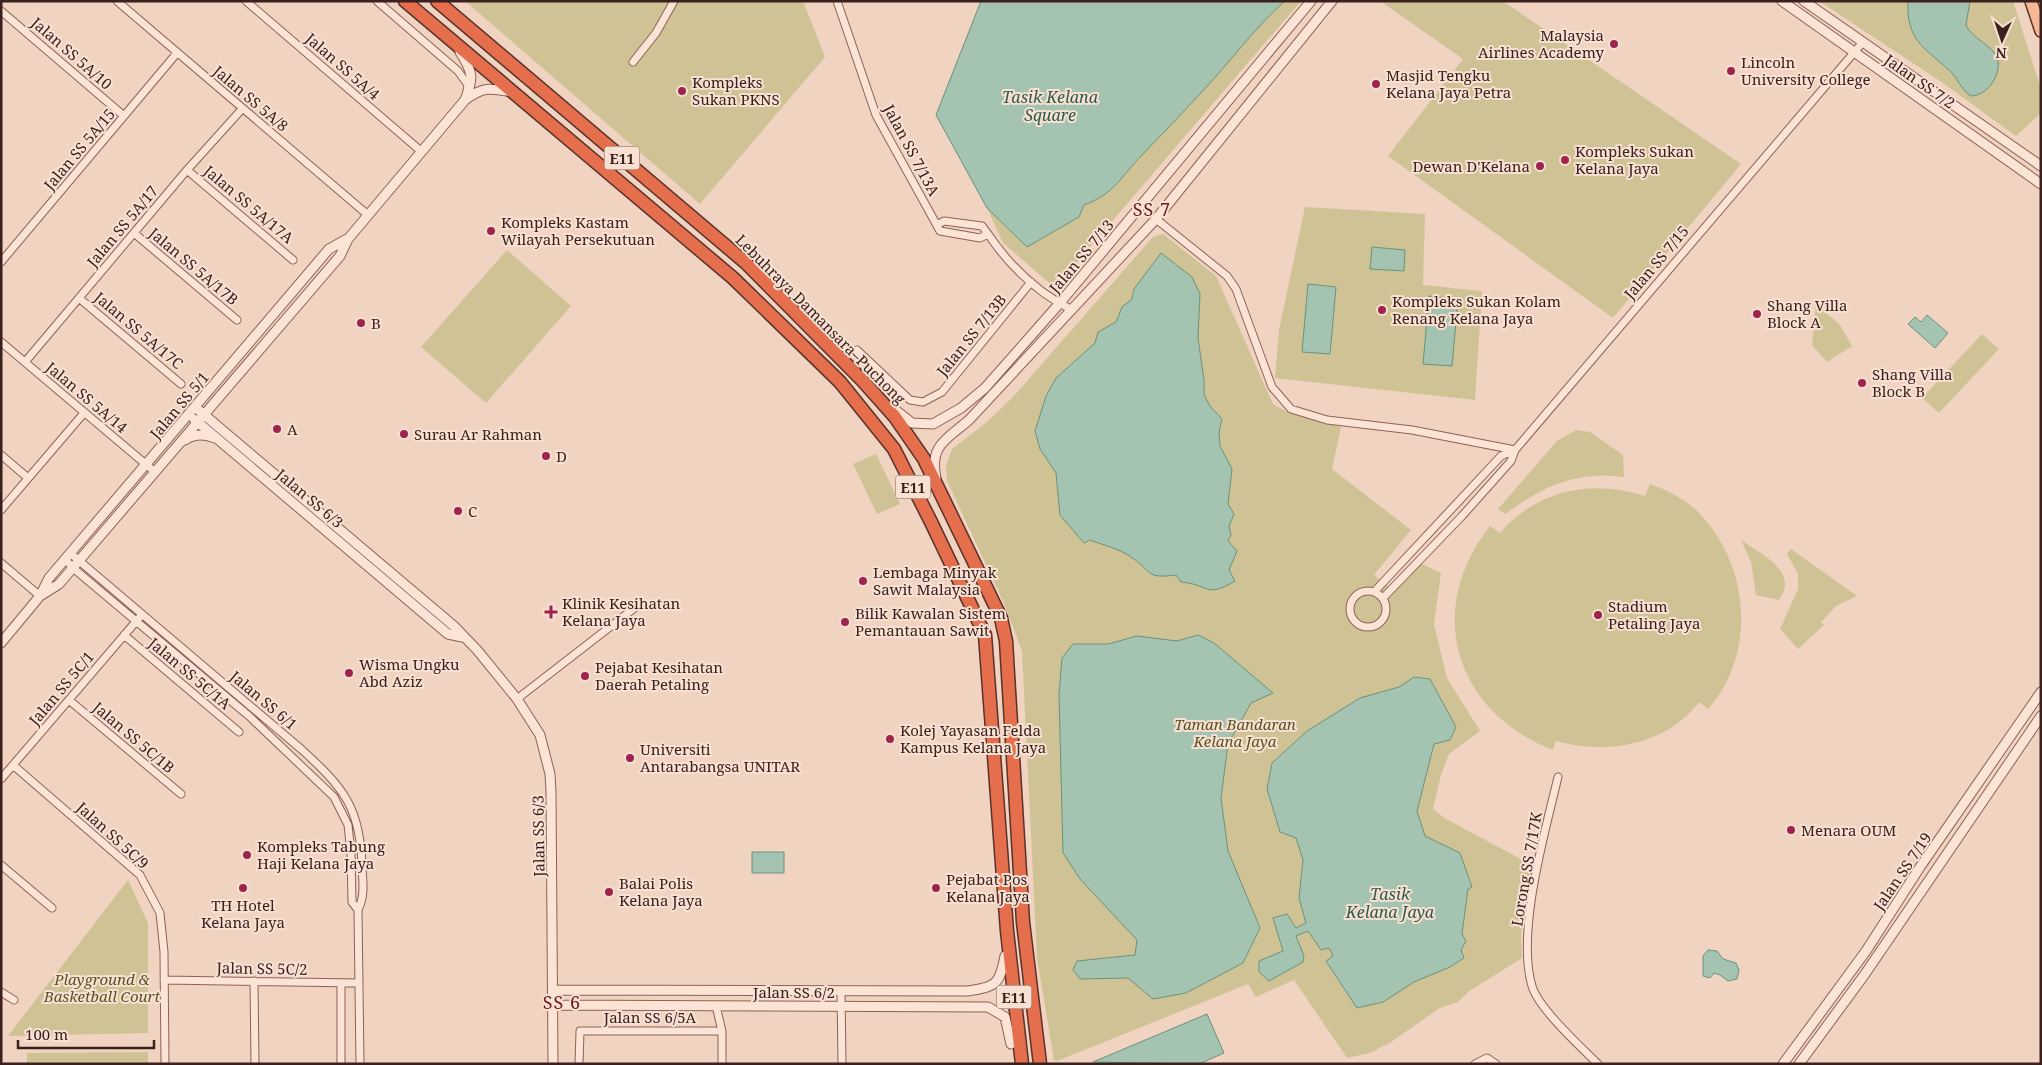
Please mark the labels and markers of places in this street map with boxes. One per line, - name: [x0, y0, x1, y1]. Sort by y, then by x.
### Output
- place label: Malaysia Airlines Academy: [1478, 25, 1605, 62]
- marker: Malaysia Airlines Academy: [1608, 38, 1620, 50]
- place label: Lincoln University College: [1741, 52, 1871, 89]
- place label: Masjid Tengku Kelana Jaya Petra: [1386, 65, 1511, 102]
- marker: Lincoln University College: [1725, 65, 1737, 77]
- place label: Kompleks Sukan PKNS: [692, 72, 780, 109]
- marker: Masjid Tengku Kelana Jaya Petra: [1370, 78, 1382, 90]
- marker: Kompleks Sukan PKNS: [676, 85, 688, 97]
- place label: Kompleks Sukan Kelana Jaya: [1575, 141, 1694, 178]
- marker: Kompleks Sukan Kelana Jaya: [1559, 154, 1571, 166]
- place label: Dewan D'Kelana: [1412, 156, 1530, 176]
- marker: Dewan D'Kelana: [1534, 160, 1546, 172]
- place label: Kompleks Kastam Wilayah Persekutuan: [501, 212, 655, 249]
- marker: Kompleks Kastam Wilayah Persekutuan: [485, 225, 497, 237]
- place label: Kompleks Sukan Kolam Renang Kelana Jaya: [1392, 291, 1561, 328]
- place label: Shang Villa Block A: [1767, 295, 1847, 332]
- marker: Kompleks Sukan Kolam Renang Kelana Jaya: [1376, 304, 1388, 316]
- marker: Shang Villa Block A: [1751, 308, 1763, 320]
- place label: B: [371, 313, 381, 333]
- marker: B: [355, 317, 367, 329]
- place label: Shang Villa Block B: [1872, 364, 1952, 401]
- marker: Shang Villa Block B: [1856, 377, 1868, 389]
- place label: A: [287, 419, 298, 439]
- marker: A: [271, 423, 283, 435]
- place label: Surau Ar Rahman: [414, 424, 542, 444]
- marker: Surau Ar Rahman: [398, 428, 410, 440]
- place label: D: [556, 446, 567, 466]
- marker: D: [540, 450, 552, 462]
- place label: C: [468, 501, 477, 521]
- marker: C: [452, 505, 464, 517]
- place label: Lembaga Minyak Sawit Malaysia: [873, 562, 997, 599]
- marker: Lembaga Minyak Sawit Malaysia: [857, 575, 869, 587]
- place label: Klinik Kesihatan Kelana Jaya: [562, 593, 681, 630]
- place label: Stadium Petaling Jaya: [1608, 596, 1700, 633]
- place label: Bilik Kawalan Sistem Pemantauan Sawit: [855, 603, 1006, 640]
- marker: Klinik Kesihatan Kelana Jaya: [544, 605, 558, 619]
- marker: Stadium Petaling Jaya: [1592, 609, 1604, 621]
- marker: Bilik Kawalan Sistem Pemantauan Sawit: [839, 616, 851, 628]
- place label: Wisma Ungku Abd Aziz: [359, 654, 460, 691]
- place label: Pejabat Kesihatan Daerah Petaling: [595, 657, 723, 694]
- marker: Wisma Ungku Abd Aziz: [343, 667, 355, 679]
- marker: Pejabat Kesihatan Daerah Petaling: [579, 670, 591, 682]
- place label: Kolej Yayasan Felda Kampus Kelana Jaya: [900, 720, 1046, 757]
- marker: Kolej Yayasan Felda Kampus Kelana Jaya: [884, 733, 896, 745]
- place label: Universiti Antarabangsa UNITAR: [640, 739, 800, 776]
- marker: Universiti Antarabangsa UNITAR: [624, 752, 636, 764]
- place label: Menara OUM: [1801, 820, 1896, 840]
- marker: Menara OUM: [1785, 824, 1797, 836]
- place label: Kompleks Tabung Haji Kelana Jaya: [257, 836, 385, 873]
- marker: Kompleks Tabung Haji Kelana Jaya: [241, 849, 253, 861]
- place label: Pejabat Pos Kelana Jaya: [946, 869, 1030, 906]
- place label: Balai Polis Kelana Jaya: [619, 873, 703, 910]
- marker: TH Hotel Kelana Jaya: [237, 882, 249, 894]
- marker: Pejabat Pos Kelana Jaya: [930, 882, 942, 894]
- marker: Balai Polis Kelana Jaya: [603, 886, 615, 898]
- place label: TH Hotel Kelana Jaya: [201, 895, 285, 932]

